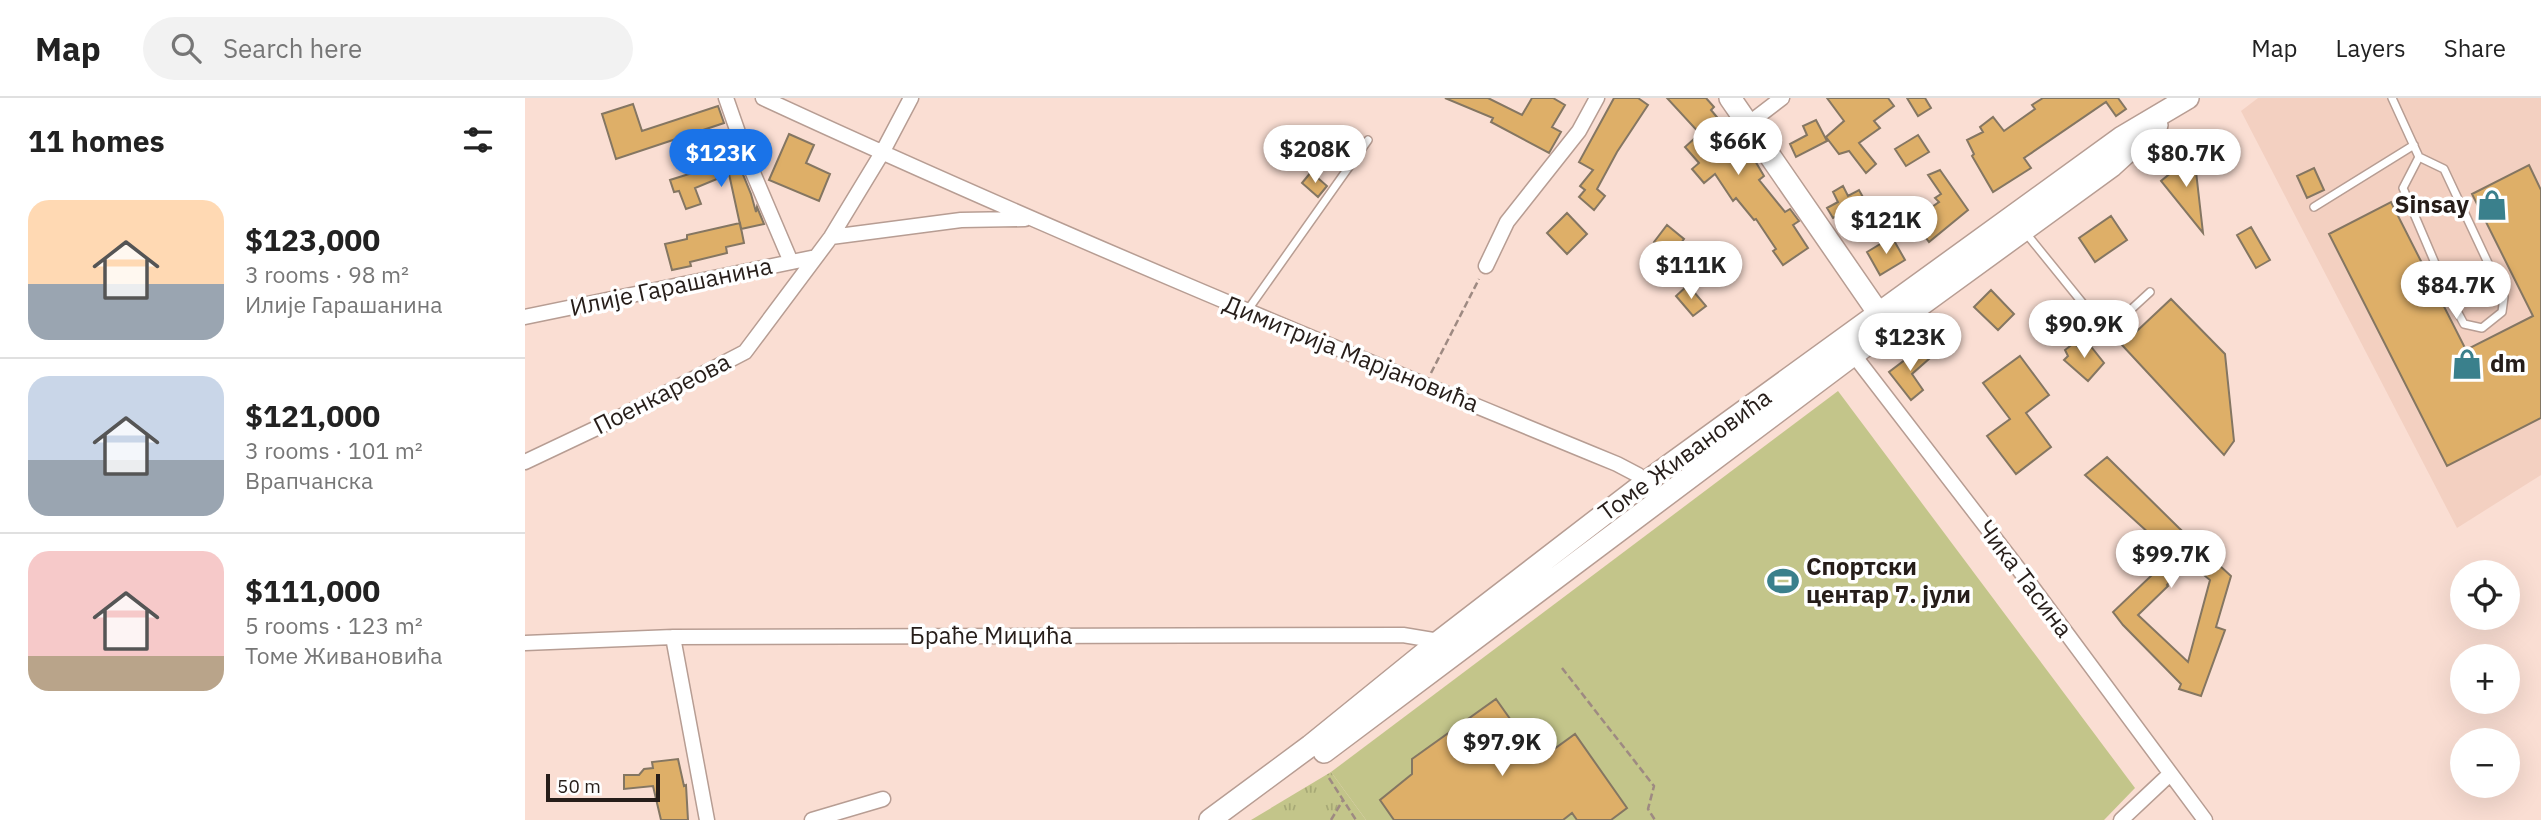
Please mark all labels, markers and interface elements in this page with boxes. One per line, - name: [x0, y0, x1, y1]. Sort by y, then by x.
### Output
- search box: [143, 17, 633, 80]
- text: Map: [35, 27, 101, 70]
- icon: search: [167, 29, 205, 67]
- text: Search here: [223, 31, 362, 65]
- text: Map: [2251, 32, 2298, 64]
- text: Layers: [2336, 32, 2406, 64]
- text: Share: [2444, 32, 2506, 64]
- pin: $66K: [1697, 118, 1779, 177]
- text: 11 homes: [28, 121, 165, 160]
- icon: filters: [459, 121, 497, 159]
- text: $66K: [1709, 125, 1767, 155]
- pin: $208K: [1266, 126, 1364, 185]
- pin: $123K: [672, 130, 770, 189]
- pin: $80.7K: [2129, 130, 2243, 189]
- text: $208K: [1279, 133, 1351, 163]
- text: $123K: [685, 137, 757, 167]
- text: $80.7K: [2147, 137, 2225, 167]
- place label: Sinsay: [2395, 188, 2469, 220]
- shop icon: Sinsay: [2475, 188, 2509, 222]
- pin: $121K: [1837, 197, 1935, 256]
- text: $121K: [1850, 204, 1922, 234]
- text: $123,000: [245, 220, 380, 259]
- icon: home: [84, 228, 168, 312]
- pin: $111K: [1642, 242, 1740, 301]
- street label: Илије Гарашанина: [567, 249, 775, 323]
- text: $111K: [1655, 249, 1727, 279]
- text: 3 rooms · 98 m²: [245, 259, 409, 289]
- pin: $84.7K: [2399, 262, 2513, 321]
- text: $84.7K: [2417, 269, 2495, 299]
- street label: Димитрија Марјановића: [1219, 287, 1484, 419]
- text: Илије Гарашанина: [245, 289, 442, 319]
- pin: $90.9K: [2027, 300, 2141, 360]
- text: $90.9K: [2045, 308, 2123, 338]
- pin: $123K: [1861, 314, 1959, 373]
- text: $123K: [1874, 321, 1946, 351]
- street label: Поенкареова: [588, 345, 736, 441]
- shop icon: dm: [2450, 347, 2484, 381]
- place label: dm: [2490, 347, 2526, 379]
- street label: Томе Живановића: [1592, 381, 1777, 528]
- text: $121,000: [245, 396, 380, 435]
- icon: home: [84, 404, 168, 488]
- text: 3 rooms · 101 m²: [245, 435, 423, 465]
- text: Врапчанска: [245, 465, 373, 495]
- street label: Чика Тасина: [1971, 513, 2081, 644]
- pin: $99.7K: [2114, 531, 2228, 590]
- text: $99.7K: [2132, 538, 2210, 568]
- place label: Спортски центар 7. јули: [1806, 550, 1971, 610]
- map controls: [2450, 560, 2520, 798]
- button: locate: [2450, 560, 2520, 630]
- sports icon: Спортски центар 7. јули: [1766, 564, 1800, 598]
- text: $111,000: [245, 571, 380, 610]
- icon: home: [84, 579, 168, 663]
- text: 5 rooms · 123 m²: [245, 610, 423, 640]
- street label: Браће Мицића: [909, 619, 1073, 651]
- text: Томе Живановића: [245, 640, 443, 670]
- button: +: [2450, 644, 2520, 714]
- pin: $97.9K: [1445, 718, 1559, 778]
- text: $97.9K: [1463, 726, 1541, 756]
- button: −: [2450, 728, 2520, 798]
- scale bar: [546, 771, 660, 803]
- text: 50 m: [557, 774, 601, 798]

